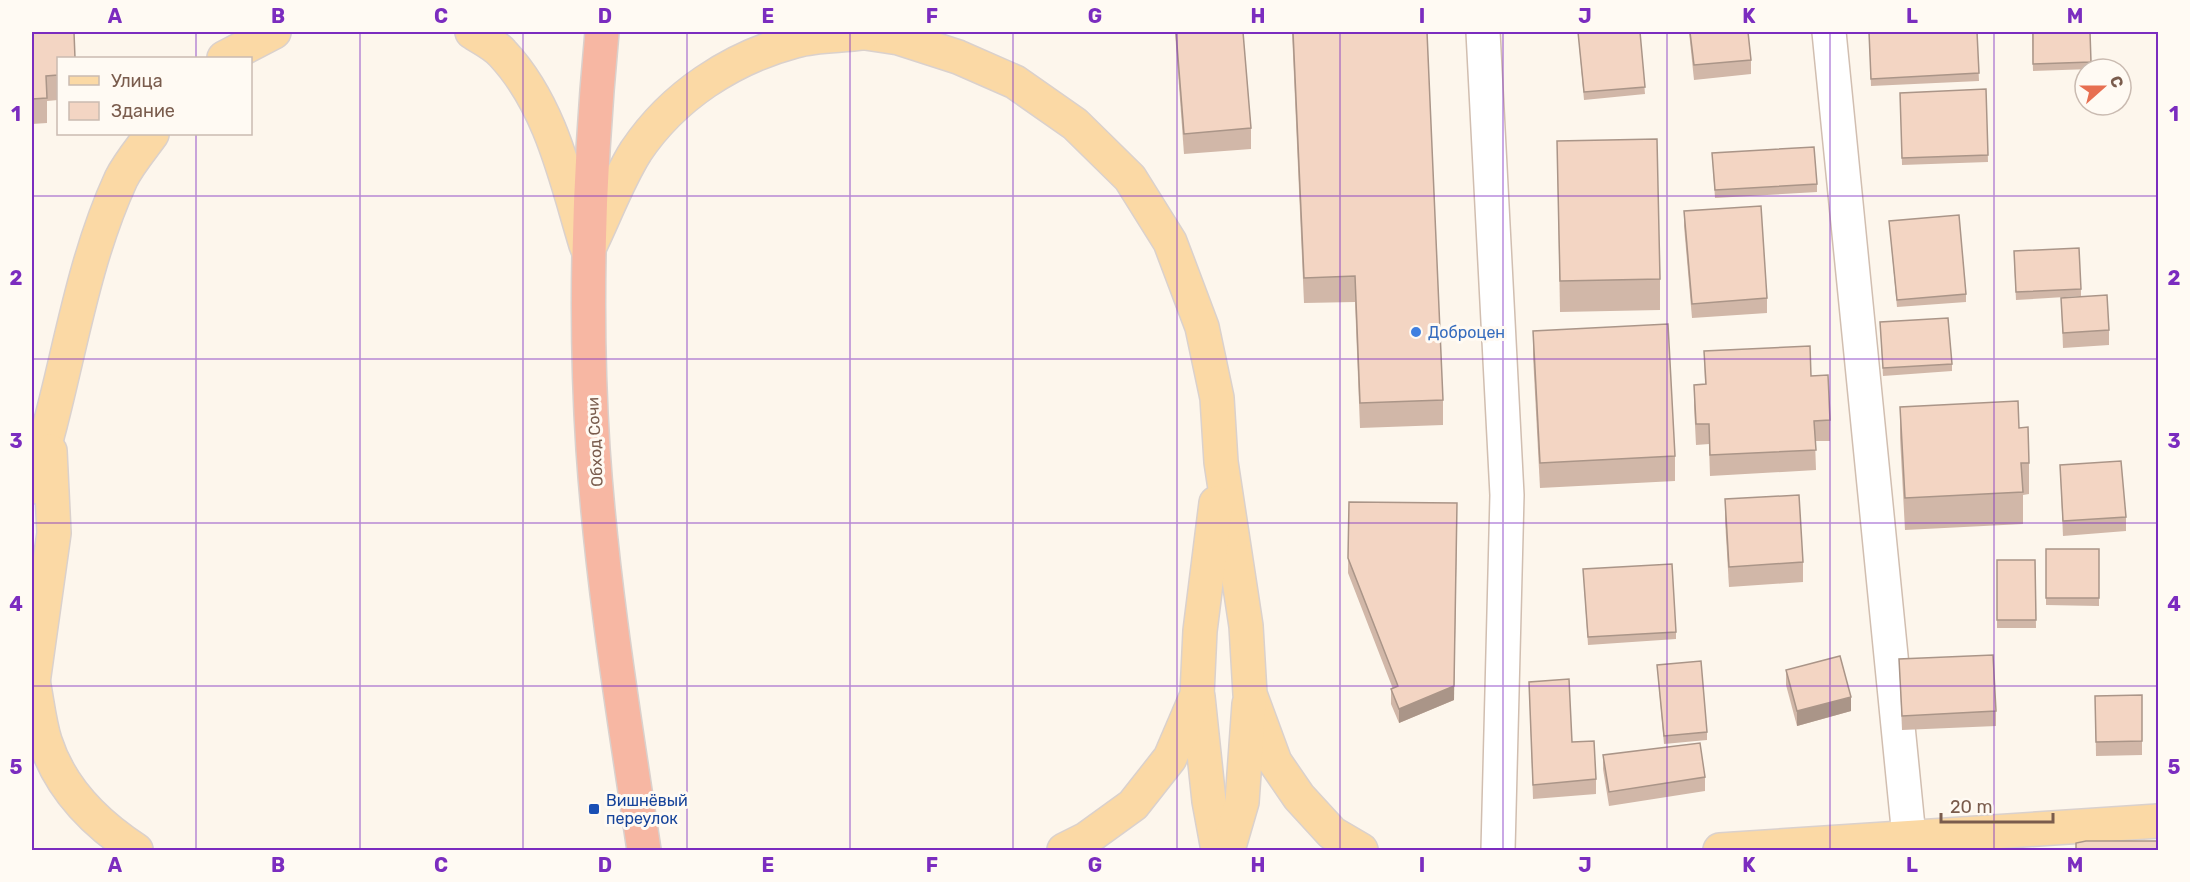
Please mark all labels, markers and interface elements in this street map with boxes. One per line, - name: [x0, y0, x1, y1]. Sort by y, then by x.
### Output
- text: A: [108, 4, 123, 28]
- text: B: [271, 4, 285, 28]
- text: C: [434, 4, 448, 28]
- text: D: [598, 4, 612, 28]
- text: E: [762, 4, 774, 28]
- text: F: [926, 4, 938, 28]
- text: G: [1088, 4, 1102, 28]
- text: H: [1251, 4, 1265, 28]
- text: I: [1419, 4, 1425, 28]
- text: J: [1578, 4, 1592, 28]
- text: K: [1742, 4, 1756, 28]
- text: L: [1906, 4, 1918, 28]
- text: M: [2067, 4, 2083, 28]
- legend: [57, 57, 252, 135]
- north arrow: [2073, 57, 2133, 117]
- text: Улица: [111, 70, 163, 92]
- text: С: [2106, 73, 2127, 90]
- text: Здание: [111, 100, 175, 122]
- text: 1: [11, 102, 21, 126]
- text: 1: [2169, 102, 2179, 126]
- text: 2: [10, 266, 23, 290]
- text: 2: [2168, 266, 2181, 290]
- place label: Доброцен: [1428, 323, 1505, 342]
- marker: Доброцен: [1409, 325, 1423, 339]
- street label: Обход Сочи: [583, 397, 607, 487]
- text: 3: [9, 429, 23, 453]
- text: 3: [2167, 429, 2181, 453]
- text: 4: [9, 592, 23, 616]
- text: 4: [2167, 592, 2181, 616]
- text: 5: [10, 755, 23, 779]
- text: 5: [2168, 755, 2181, 779]
- scale bar: [1941, 786, 2054, 824]
- place label: Вишнёвый переулок: [606, 791, 688, 828]
- text: 20 m: [1950, 796, 1992, 818]
- marker: Вишнёвый переулок: [587, 802, 601, 816]
- text: A: [108, 853, 123, 877]
- text: B: [271, 853, 285, 877]
- text: C: [434, 853, 448, 877]
- text: D: [598, 853, 612, 877]
- text: E: [762, 853, 774, 877]
- text: F: [926, 853, 938, 877]
- text: G: [1088, 853, 1102, 877]
- text: H: [1251, 853, 1265, 877]
- text: I: [1419, 853, 1425, 877]
- text: J: [1578, 853, 1592, 877]
- text: K: [1742, 853, 1756, 877]
- text: L: [1906, 853, 1918, 877]
- text: M: [2067, 853, 2083, 877]

